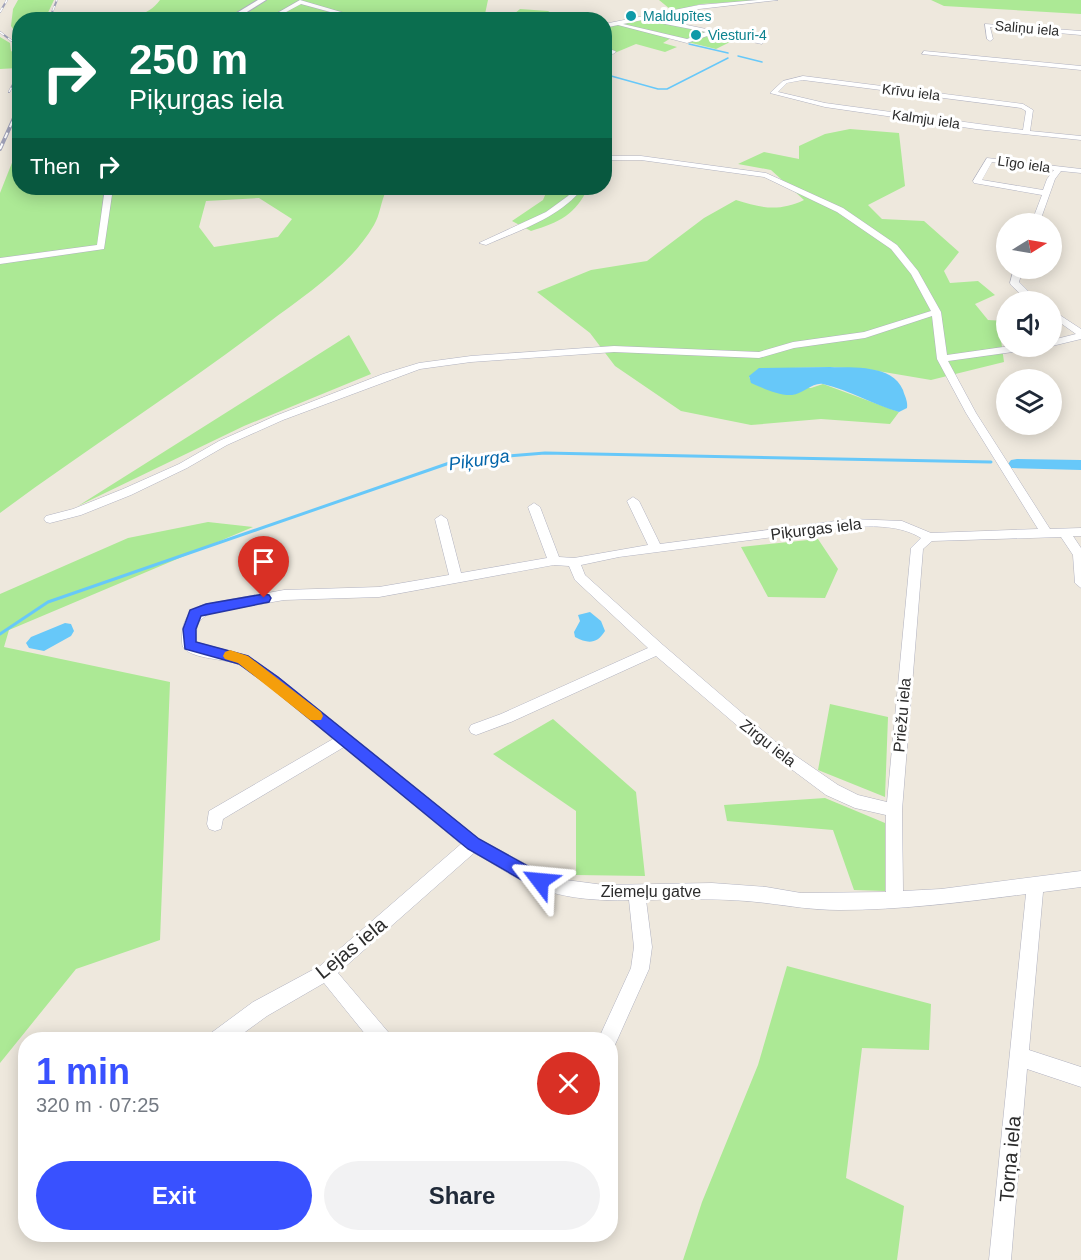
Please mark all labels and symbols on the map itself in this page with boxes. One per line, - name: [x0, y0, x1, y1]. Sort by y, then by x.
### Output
- place label: Maldupītes: [643, 8, 711, 24]
- marker: Maldupītes: [624, 9, 638, 23]
- street label: Saliņu iela: [994, 17, 1060, 39]
- place label: Viesturi-4: [708, 27, 767, 43]
- marker: Viesturi-4: [689, 28, 703, 42]
- street label: Krīvu iela: [881, 81, 941, 104]
- street label: Kalmju iela: [891, 106, 961, 132]
- street label: Līgo iela: [997, 152, 1052, 176]
- north arrow: [996, 213, 1062, 279]
- water label: Piķurga: [447, 446, 511, 474]
- street label: Piķurgas iela: [770, 515, 863, 543]
- pin: [238, 536, 289, 598]
- street label: Priežu iela: [890, 677, 914, 753]
- street label: Zirgu iela: [737, 716, 799, 770]
- position arrow: [508, 849, 572, 913]
- street label: Ziemeļu gatve: [601, 883, 701, 900]
- street label: Lejas iela: [311, 912, 391, 983]
- street label: Torņa iela: [995, 1114, 1025, 1203]

